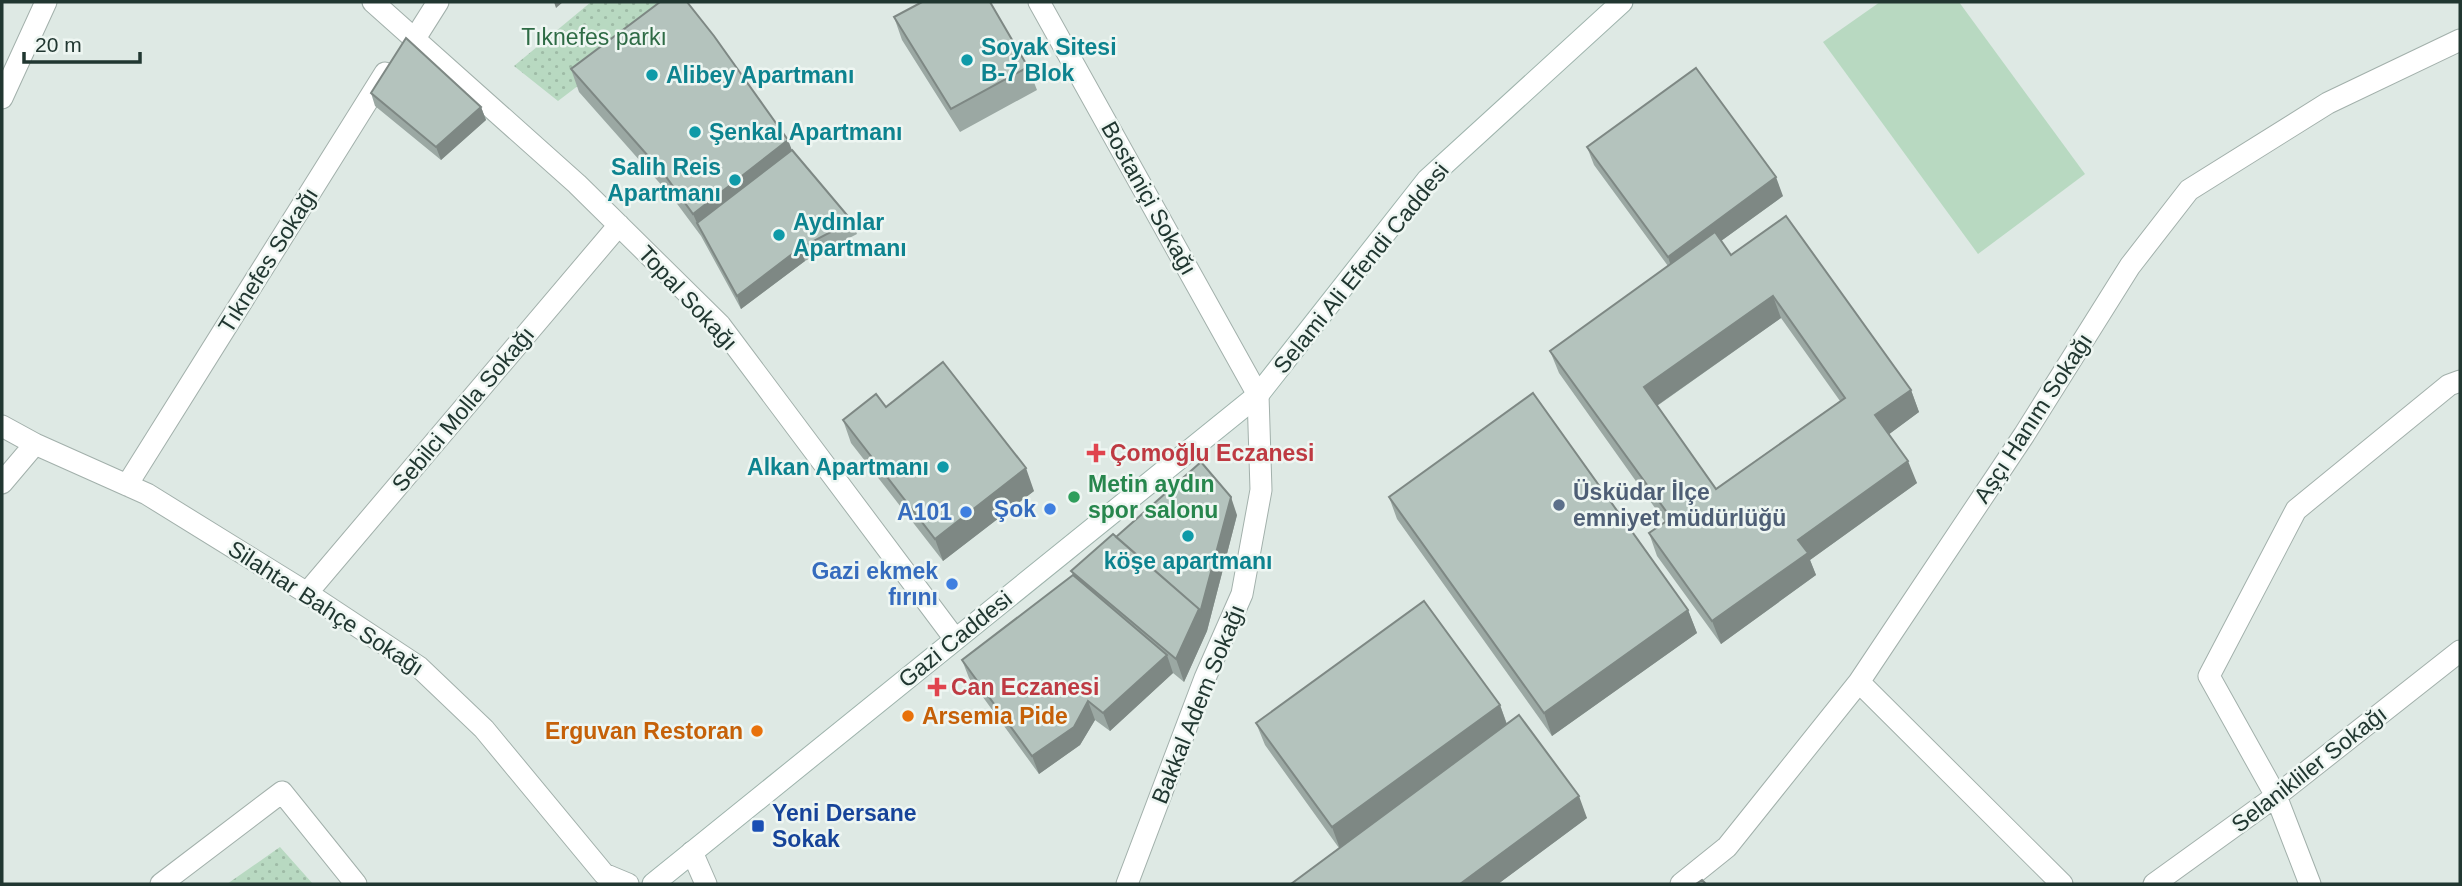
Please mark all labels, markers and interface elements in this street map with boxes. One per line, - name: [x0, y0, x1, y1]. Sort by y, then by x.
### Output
- scale bar: [24, 21, 140, 65]
- park label: Tıknefes parkı: [521, 24, 667, 50]
- text: 20 m: [35, 33, 82, 56]
- place label: Soyak Sitesi B-7 Blok: [981, 34, 1117, 86]
- marker: Soyak Sitesi B-7 Blok: [959, 52, 975, 68]
- place label: Alibey Apartmanı: [666, 62, 854, 88]
- marker: Alibey Apartmanı: [644, 67, 660, 83]
- street label: Bostaniçi Sokağı: [1096, 117, 1202, 279]
- place label: Şenkal Apartmanı: [709, 119, 902, 145]
- marker: Şenkal Apartmanı: [687, 124, 703, 140]
- place label: Salih Reis Apartmanı: [607, 154, 721, 206]
- street label: Selami Ali Efendi Caddesi: [1268, 157, 1454, 379]
- marker: Salih Reis Apartmanı: [727, 172, 743, 188]
- street label: Tıknefes Sokağı: [213, 183, 323, 337]
- place label: Aydınlar Apartmanı: [793, 209, 907, 261]
- marker: Aydınlar Apartmanı: [771, 227, 787, 243]
- street label: Topal Sokağı: [633, 241, 743, 355]
- street label: Sebilci Molla Sokağı: [386, 321, 540, 497]
- street label: Aşçı Hanım Sokağı: [1968, 328, 2098, 508]
- place label: Çomoğlu Eczanesi: [1110, 440, 1314, 466]
- marker: Çomoğlu Eczanesi: [1088, 445, 1104, 461]
- place label: Alkan Apartmanı: [747, 454, 929, 480]
- marker: Alkan Apartmanı: [935, 459, 951, 475]
- place label: Metin aydın spor salonu: [1088, 471, 1218, 523]
- place label: Üsküdar İlçe emniyet müdürlüğü: [1573, 479, 1786, 531]
- marker: Metin aydın spor salonu: [1066, 489, 1082, 505]
- place label: Şok: [994, 496, 1036, 522]
- marker: Üsküdar İlçe emniyet müdürlüğü: [1551, 497, 1567, 513]
- place label: A101: [897, 499, 952, 525]
- marker: Şok: [1042, 501, 1058, 517]
- marker: A101: [958, 504, 974, 520]
- marker: köşe apartmanı: [1180, 528, 1196, 544]
- street label: Silahtar Bahçe Sokağı: [223, 535, 429, 681]
- place label: köşe apartmanı: [1104, 548, 1272, 574]
- place label: Gazi ekmek fırını: [811, 558, 938, 610]
- marker: Gazi ekmek fırını: [944, 576, 960, 592]
- street label: Gazi Caddesi: [893, 585, 1017, 693]
- street label: Bakkal Adem Sokağı: [1146, 601, 1250, 807]
- place label: Can Eczanesi: [951, 674, 1099, 700]
- marker: Can Eczanesi: [929, 679, 945, 695]
- street label: Selanikliler Sokağı: [2226, 701, 2392, 837]
- place label: Arsemia Pide: [922, 703, 1068, 729]
- marker: Arsemia Pide: [900, 708, 916, 724]
- place label: Erguvan Restoran: [545, 718, 743, 744]
- marker: Erguvan Restoran: [749, 723, 765, 739]
- place label: Yeni Dersane Sokak: [772, 800, 916, 852]
- marker: Yeni Dersane Sokak: [750, 818, 766, 834]

